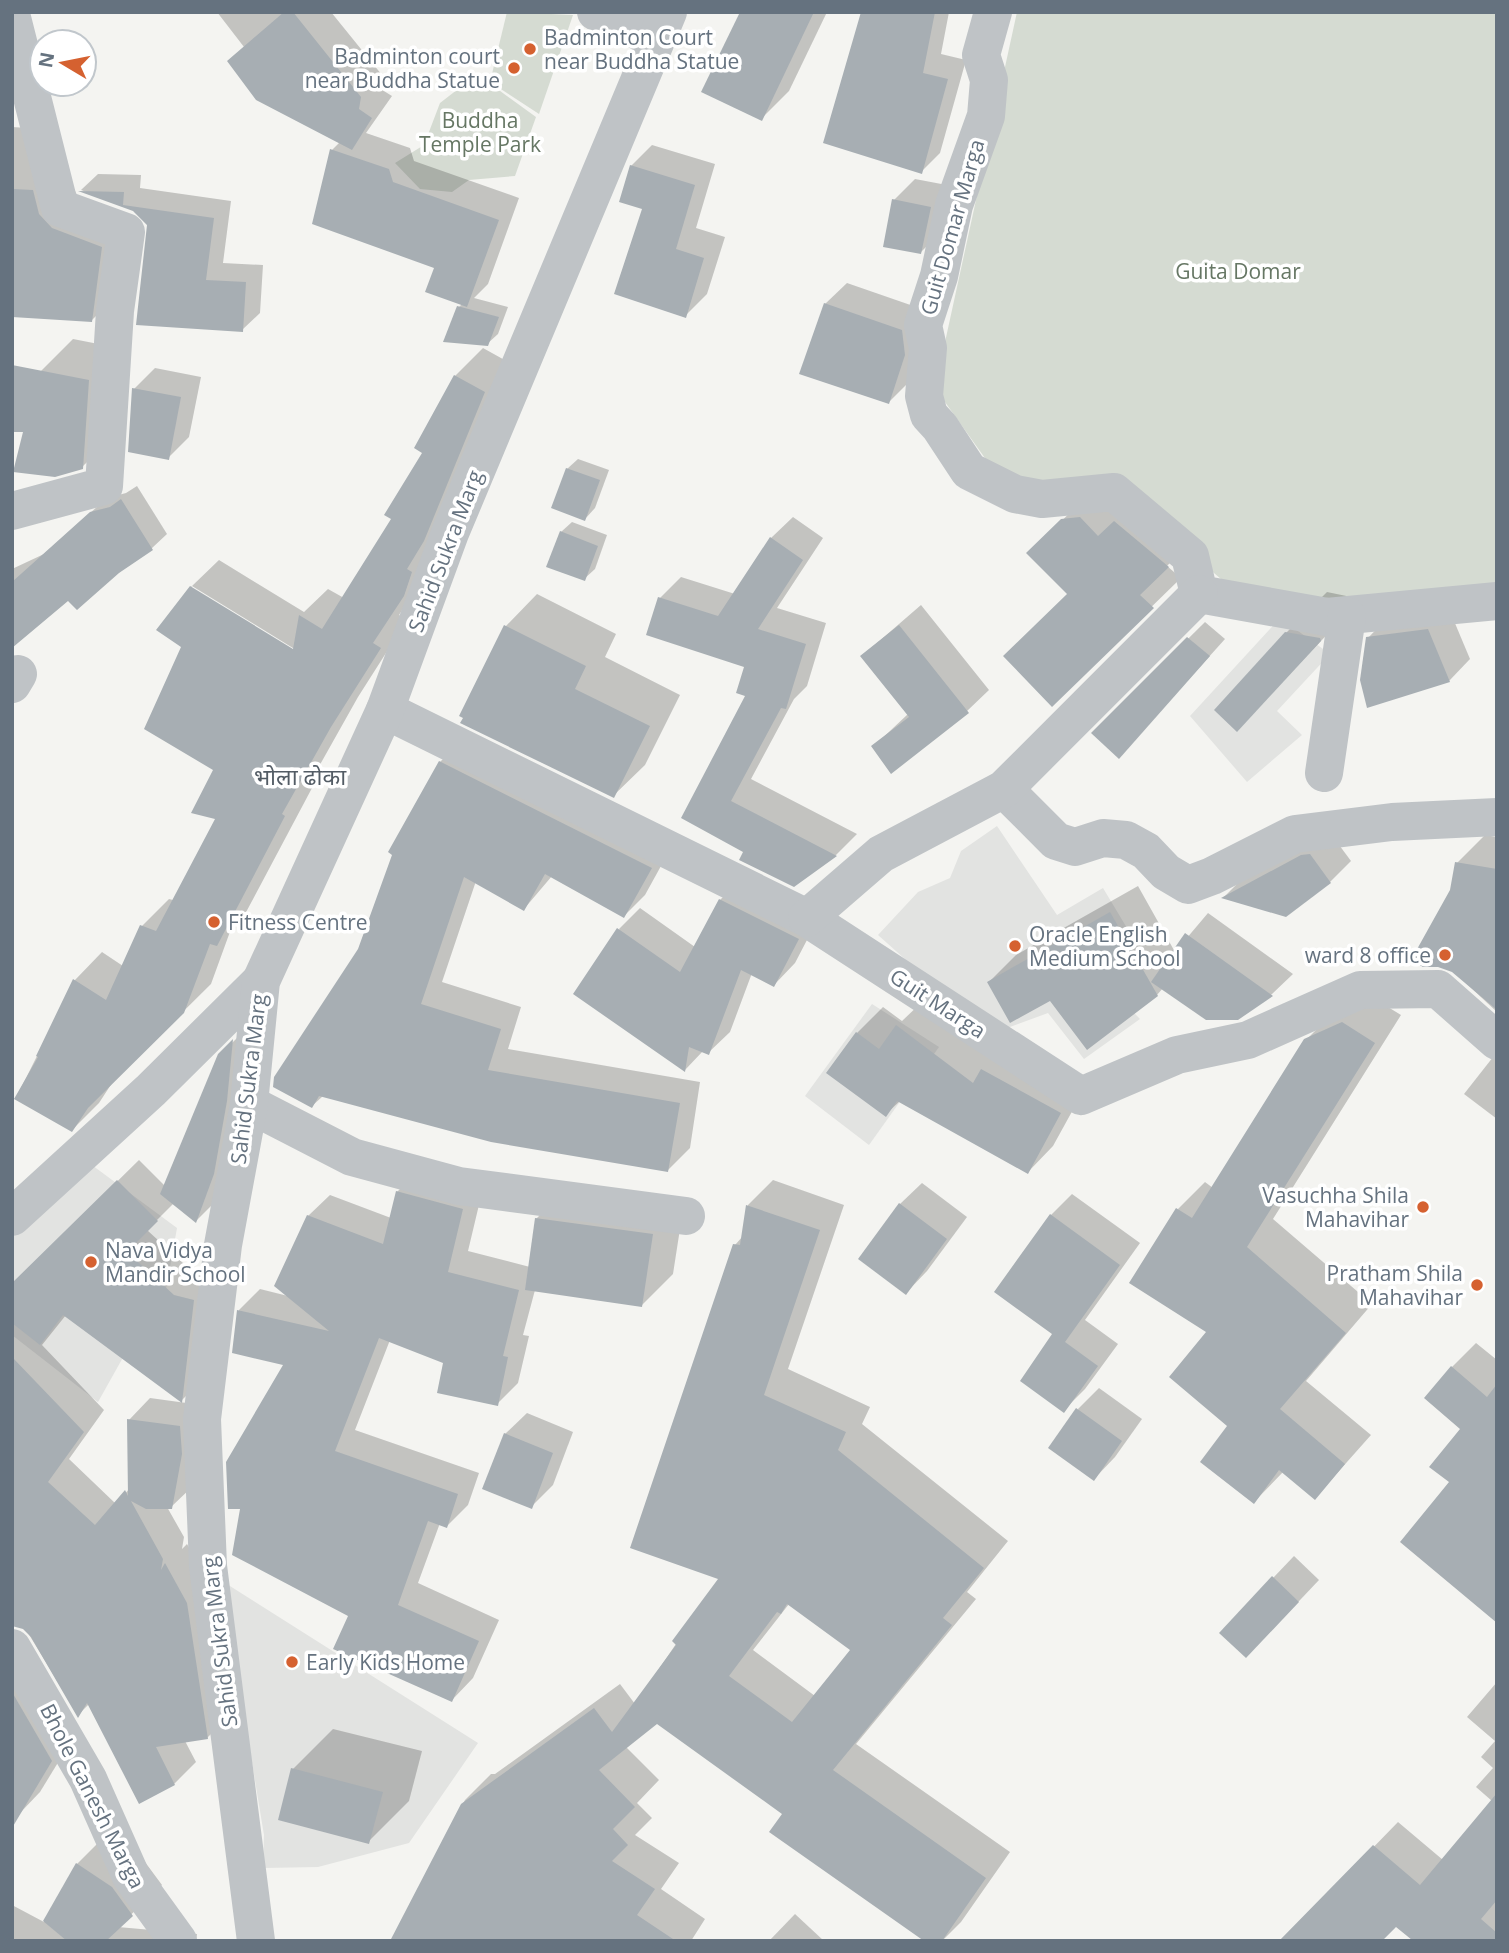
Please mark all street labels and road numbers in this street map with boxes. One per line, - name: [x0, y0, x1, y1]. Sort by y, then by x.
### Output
- street label: Guit Domar Marga: [914, 136, 990, 318]
- street label: Sahid Sukra Marg: [401, 466, 489, 636]
- street label: Guit Marga: [885, 962, 991, 1044]
- street label: Sahid Sukra Marg: [224, 992, 272, 1166]
- street label: Sahid Sukra Marg: [195, 1555, 243, 1729]
- street label: Bhole Ganesh Marga: [34, 1699, 152, 1893]

